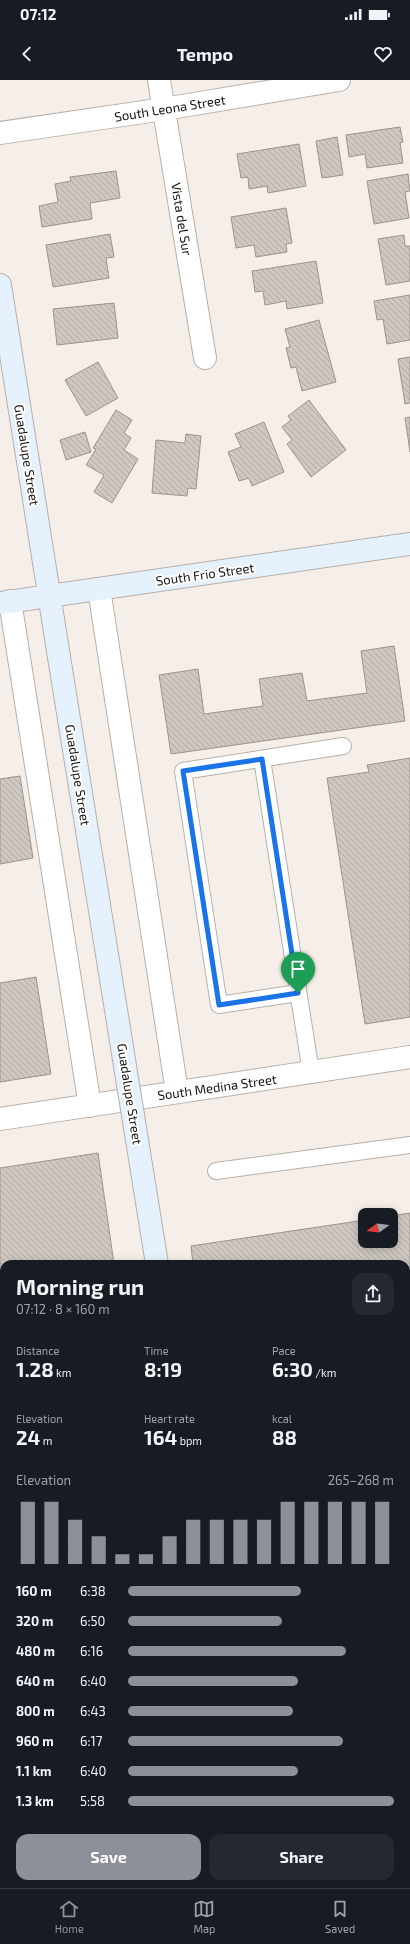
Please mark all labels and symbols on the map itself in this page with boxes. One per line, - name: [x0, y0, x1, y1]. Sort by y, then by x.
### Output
- street label: South Leona Street: [113, 91, 227, 125]
- street label: Vista del Sur: [168, 181, 196, 257]
- street label: Guadalupe Street: [11, 403, 43, 507]
- street label: South Frio Street: [155, 559, 255, 589]
- street label: Guadalupe Street: [62, 723, 94, 827]
- pin: [281, 952, 315, 993]
- street label: Guadalupe Street: [114, 1042, 146, 1146]
- street label: South Medina Street: [156, 1071, 278, 1103]
- north arrow: [358, 1208, 398, 1248]

